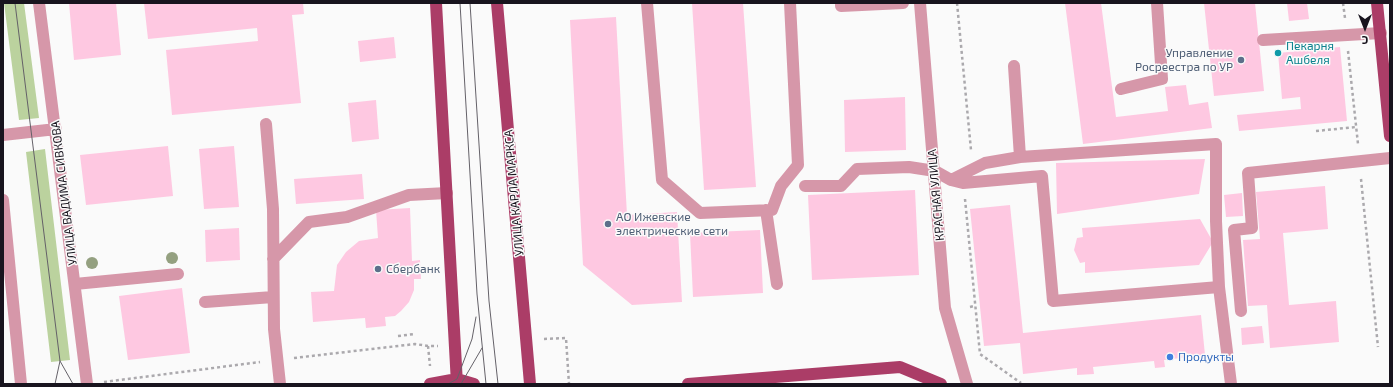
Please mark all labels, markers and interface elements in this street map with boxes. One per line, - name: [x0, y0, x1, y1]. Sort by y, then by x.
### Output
- north arrow: [1345, 8, 1385, 48]
- text: С: [1362, 34, 1368, 47]
- place label: Пекарня Ашбеля: [1286, 39, 1334, 67]
- place label: Управление Росреестра по УР: [1135, 46, 1233, 74]
- marker: Пекарня Ашбеля: [1273, 48, 1283, 58]
- marker: Управление Росреестра по УР: [1236, 55, 1246, 65]
- street label: УЛИЦА ВАДИМА СИВКОВА: [48, 120, 80, 266]
- street label: УЛИЦА КАРЛА МАРКСА: [501, 129, 527, 257]
- street label: КРАСНАЯ УЛИЦА: [925, 148, 947, 242]
- place label: АО Ижевские электрические сети: [616, 210, 728, 238]
- marker: АО Ижевские электрические сети: [603, 219, 613, 229]
- place label: Сбербанк: [386, 262, 440, 276]
- marker: Сбербанк: [373, 264, 383, 274]
- place label: Продукты: [1178, 350, 1234, 364]
- marker: Продукты: [1165, 352, 1175, 362]

